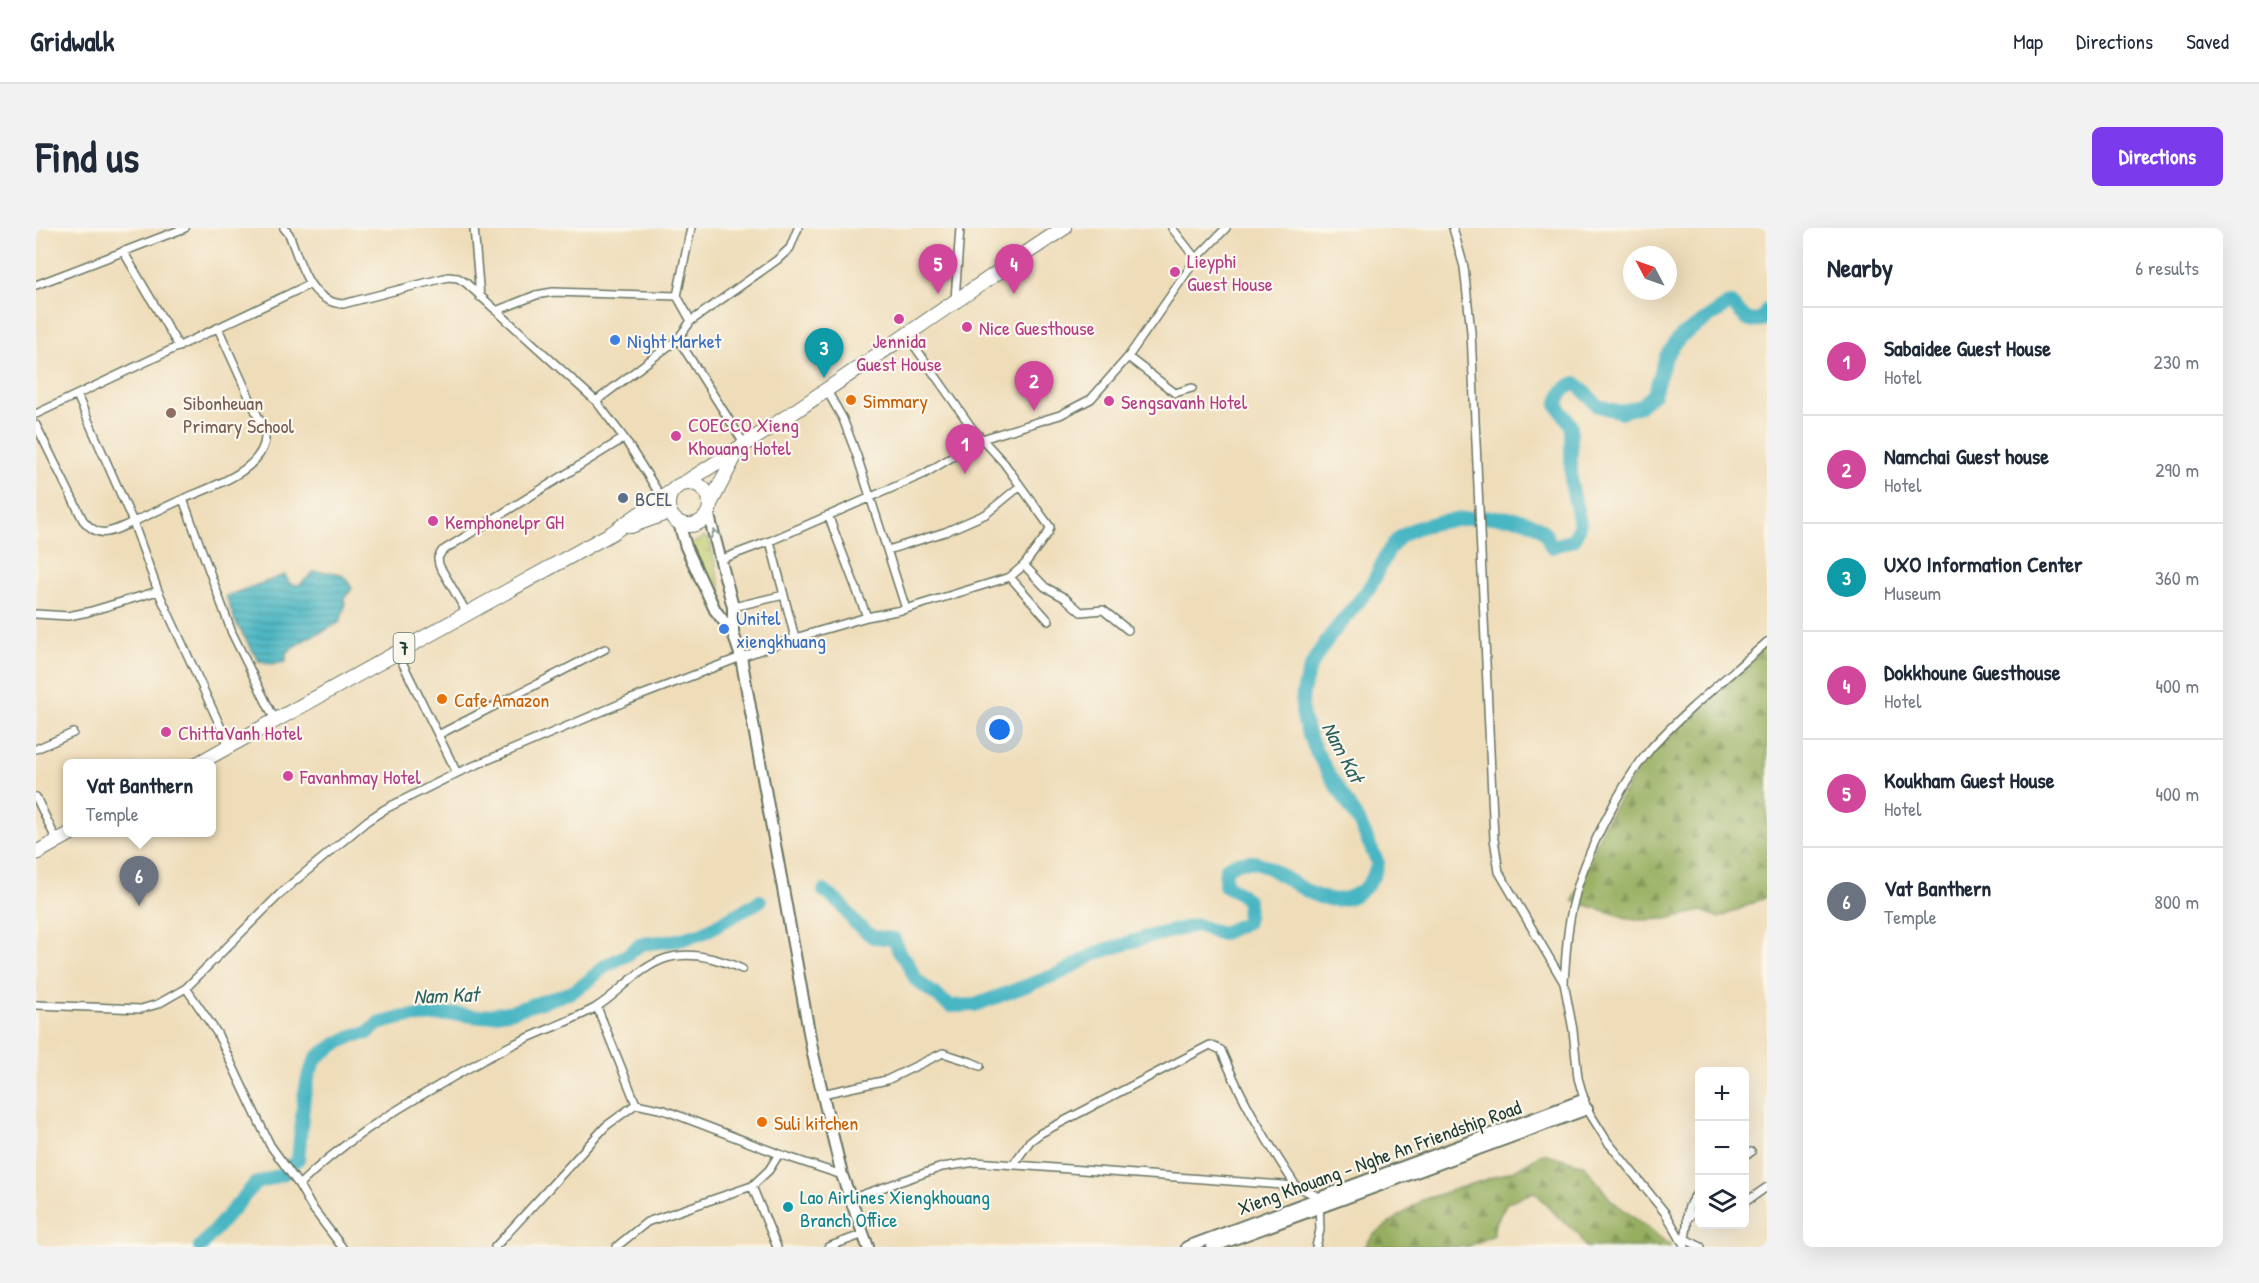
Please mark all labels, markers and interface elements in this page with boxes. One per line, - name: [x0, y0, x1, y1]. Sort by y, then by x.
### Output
- text: Gridwalk: [30, 22, 114, 60]
- text: Map: [2013, 27, 2043, 56]
- text: Directions: [2076, 27, 2153, 56]
- text: Saved: [2186, 27, 2229, 56]
- button: Directions: [2092, 127, 2223, 186]
- text: Find us: [36, 128, 139, 185]
- pin: 5: [918, 244, 958, 294]
- pin: 4: [994, 244, 1034, 294]
- north arrow: [1623, 246, 1677, 300]
- place label: Lieyphi Guest House: [1187, 247, 1273, 297]
- text: Nearby: [1827, 250, 1893, 285]
- text: 6 results: [2135, 254, 2199, 281]
- marker: Lieyphi Guest House: [1168, 265, 1182, 279]
- marker: Jennida Guest House: [892, 312, 906, 326]
- place label: Nice Guesthouse: [979, 314, 1095, 341]
- marker: Nice Guesthouse: [960, 320, 974, 334]
- place label: Night Market: [627, 327, 723, 354]
- place label: Jennida Guest House: [856, 327, 942, 377]
- pin: 3: [804, 328, 844, 378]
- marker: Night Market: [608, 333, 622, 347]
- text: Sabaidee Guest House: [1884, 333, 2051, 363]
- text: 1: [1843, 348, 1850, 375]
- text: 230 m: [2154, 348, 2199, 375]
- pin: 2: [1014, 362, 1054, 411]
- text: Hotel: [1884, 363, 1922, 390]
- place label: Simmary: [863, 387, 928, 414]
- place label: Sengsavanh Hotel: [1121, 388, 1248, 415]
- place label: Sibonheuan Primary School: [183, 389, 294, 439]
- marker: Simmary: [844, 393, 858, 407]
- marker: Sengsavanh Hotel: [1102, 394, 1116, 408]
- marker: Sibonheuan Primary School: [164, 406, 178, 420]
- place label: COECCO Xieng Khouang Hotel: [688, 411, 799, 461]
- pin: 1: [946, 424, 984, 474]
- marker: COECCO Xieng Khouang Hotel: [669, 429, 683, 443]
- text: Namchai Guest house: [1884, 441, 2049, 471]
- text: 2: [1842, 456, 1851, 483]
- text: 290 m: [2155, 456, 2199, 483]
- text: Hotel: [1884, 471, 1922, 498]
- place label: BCEL: [635, 485, 672, 512]
- marker: BCEL: [616, 491, 630, 505]
- place label: Kemphonelpr GH: [445, 508, 564, 535]
- marker: Kemphonelpr GH: [426, 514, 440, 528]
- one-way arrow: [710, 529, 723, 539]
- text: UXO Information Center: [1884, 549, 2082, 579]
- text: 3: [1842, 564, 1851, 591]
- text: 360 m: [2155, 564, 2199, 591]
- text: Museum: [1884, 579, 1941, 606]
- place label: Unitel xiengkhuang: [736, 604, 826, 654]
- marker: Unitel xiengkhuang: [717, 622, 731, 636]
- road number: 7: [394, 633, 414, 663]
- text: Dokkhoune Guesthouse: [1884, 657, 2061, 687]
- text: 4: [1843, 672, 1850, 699]
- text: 400 m: [2155, 672, 2199, 699]
- place label: Cafe Amazon: [454, 686, 549, 713]
- text: Hotel: [1884, 687, 1922, 714]
- marker: Cafe Amazon: [435, 692, 449, 706]
- your location: [985, 715, 1014, 744]
- water label: Nam Kat: [1315, 717, 1372, 790]
- place label: ChittaVanh Hotel: [178, 719, 303, 746]
- marker: ChittaVanh Hotel: [159, 725, 173, 739]
- popup: [63, 759, 216, 837]
- place label: Favanhmay Hotel: [299, 763, 421, 790]
- text: Koukham Guest House: [1884, 765, 2055, 795]
- marker: Favanhmay Hotel: [281, 769, 295, 783]
- text: Vat Banthern: [86, 770, 193, 800]
- text: 5: [1842, 780, 1851, 807]
- text: 400 m: [2155, 780, 2199, 807]
- text: Hotel: [1884, 795, 1922, 822]
- text: Temple: [86, 800, 139, 827]
- pin: 6: [120, 856, 158, 906]
- text: Vat Banthern: [1884, 873, 1991, 903]
- text: 6: [1843, 888, 1850, 915]
- text: 800 m: [2154, 888, 2199, 915]
- text: Temple: [1884, 903, 1937, 930]
- water label: Nam Kat: [413, 979, 482, 1011]
- map controls: [1695, 1067, 1749, 1229]
- button: +: [1695, 1067, 1749, 1121]
- street label: Xieng Khouang - Nghe An Friendship Road: [1233, 1093, 1525, 1221]
- place label: Suli kitchen: [774, 1109, 858, 1136]
- marker: Suli kitchen: [755, 1115, 769, 1129]
- button: −: [1695, 1121, 1749, 1175]
- button: layers: [1695, 1175, 1749, 1229]
- place label: Lao Airlines Xiengkhouang Branch Office: [800, 1183, 990, 1233]
- marker: Lao Airlines Xiengkhouang Branch Office: [781, 1200, 795, 1214]

